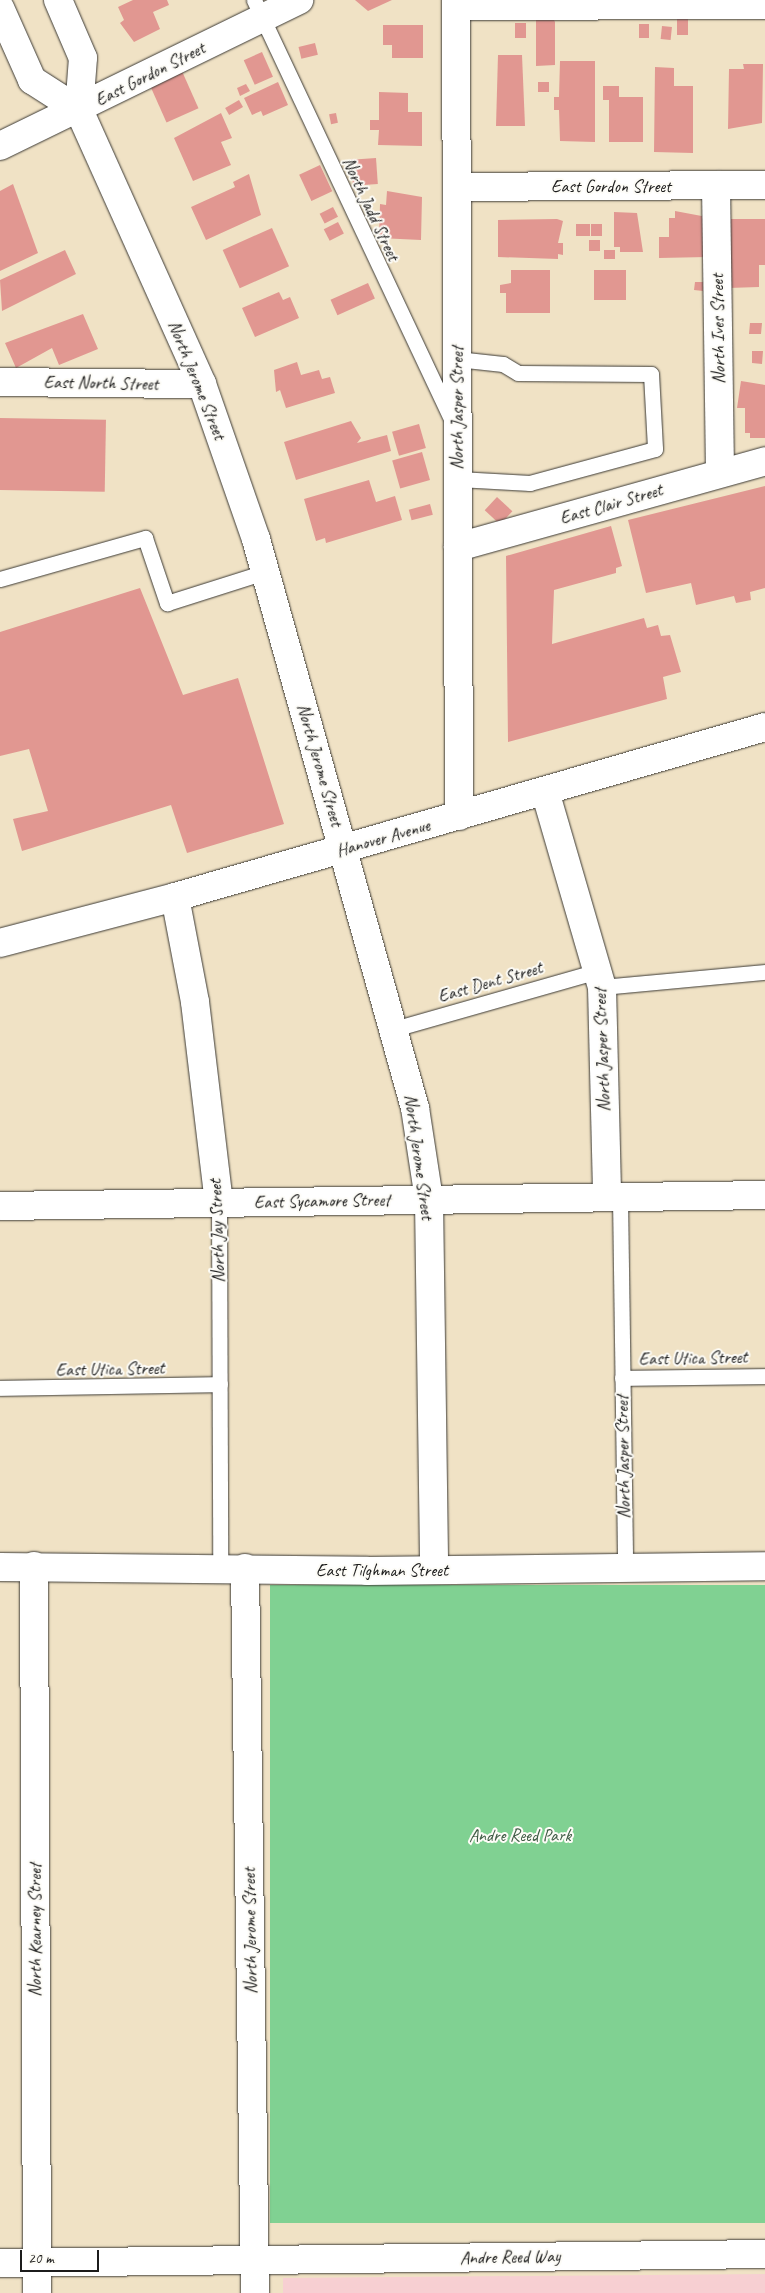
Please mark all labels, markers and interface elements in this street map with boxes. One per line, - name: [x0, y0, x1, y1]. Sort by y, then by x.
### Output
- street label: East Gordon Street: [91, 37, 209, 111]
- street label: North Jadd Street: [337, 153, 405, 265]
- street label: East Gordon Street: [551, 175, 671, 197]
- street label: North Ives Street: [706, 274, 730, 384]
- street label: North Jerome Street: [163, 317, 231, 443]
- street label: North Jasper Street: [446, 346, 468, 470]
- street label: East North Street: [43, 371, 159, 395]
- street label: East Clair Street: [557, 479, 665, 529]
- street label: North Jerome Street: [292, 701, 348, 829]
- street label: Hanover Avenue: [334, 814, 432, 862]
- street label: East Dent Street: [435, 957, 545, 1007]
- street label: North Jasper Street: [589, 988, 615, 1112]
- street label: North Jerome Street: [399, 1093, 439, 1221]
- street label: North Jay Street: [204, 1178, 230, 1284]
- street label: East Sycamore Street: [254, 1189, 390, 1213]
- street label: East Utica Street: [638, 1346, 748, 1370]
- street label: East Utica Street: [55, 1357, 165, 1381]
- street label: North Jasper Street: [611, 1395, 635, 1519]
- street label: East Tilghman Street: [316, 1559, 448, 1581]
- park label: Andre Reed Park: [469, 1824, 571, 1846]
- street label: North Kearney Street: [24, 1863, 46, 1997]
- street label: North Jerome Street: [238, 1868, 262, 1994]
- scale bar: [22, 2240, 101, 2272]
- street label: Andre Reed Way: [460, 2245, 560, 2269]
- text: 20 m: [28, 2249, 54, 2268]

